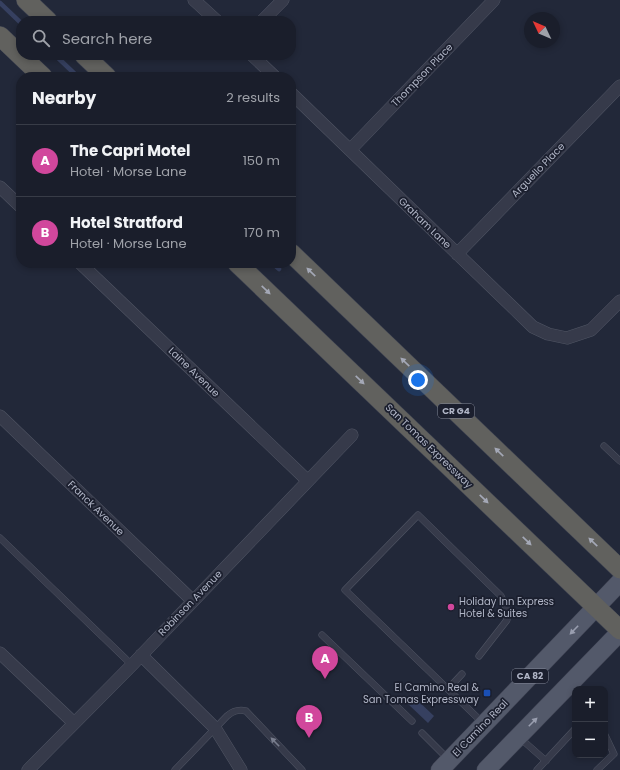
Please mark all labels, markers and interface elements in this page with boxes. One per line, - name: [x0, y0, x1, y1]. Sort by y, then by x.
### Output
- north arrow: [524, 12, 560, 48]
- search box: [16, 16, 296, 60]
- icon: search: [30, 27, 52, 49]
- text: Search here: [62, 28, 152, 49]
- street label: Thompson Place: [388, 40, 456, 110]
- text: Nearby: [32, 86, 96, 110]
- text: 2 results: [226, 88, 280, 107]
- street label: Arguello Place: [508, 139, 568, 201]
- text: The Capri Motel: [70, 140, 190, 161]
- text: A: [40, 151, 50, 170]
- text: 150 m: [243, 151, 280, 170]
- text: Hotel · Morse Lane: [70, 162, 186, 181]
- street label: Graham Lane: [395, 194, 455, 252]
- text: Hotel Stratford: [70, 212, 183, 233]
- text: B: [41, 223, 49, 242]
- text: 170 m: [244, 223, 280, 242]
- text: Hotel · Morse Lane: [70, 234, 186, 253]
- one-way arrow: [306, 267, 316, 277]
- one-way arrow: [261, 285, 271, 295]
- street label: Laine Avenue: [165, 344, 223, 400]
- one-way arrow: [400, 357, 410, 367]
- your location: [408, 370, 428, 390]
- one-way arrow: [355, 375, 365, 385]
- street label: San Tomas Expressway: [382, 400, 476, 492]
- road number: CR G4: [438, 404, 474, 418]
- one-way arrow: [494, 447, 504, 457]
- street label: Franck Avenue: [64, 477, 128, 539]
- one-way arrow: [479, 494, 488, 503]
- one-way arrow: [522, 536, 532, 546]
- one-way arrow: [588, 538, 597, 547]
- street label: Robinson Avenue: [155, 567, 225, 639]
- place label: Holiday Inn Express Hotel & Suites: [459, 594, 554, 621]
- marker: Holiday Inn Express Hotel & Suites: [446, 602, 456, 612]
- one-way arrow: [569, 625, 578, 635]
- pin: A: [312, 646, 338, 679]
- road number: CA 82: [512, 669, 548, 683]
- place label: El Camino Real & San Tomas Expressway: [363, 680, 480, 707]
- map controls: [572, 686, 608, 758]
- button: +: [572, 686, 608, 722]
- marker: El Camino Real & San Tomas Expressway: [482, 688, 492, 698]
- street label: El Camino Real: [449, 696, 511, 760]
- pin: B: [296, 705, 322, 738]
- one-way arrow: [528, 717, 538, 727]
- button: −: [572, 722, 608, 758]
- one-way arrow: [270, 737, 280, 747]

